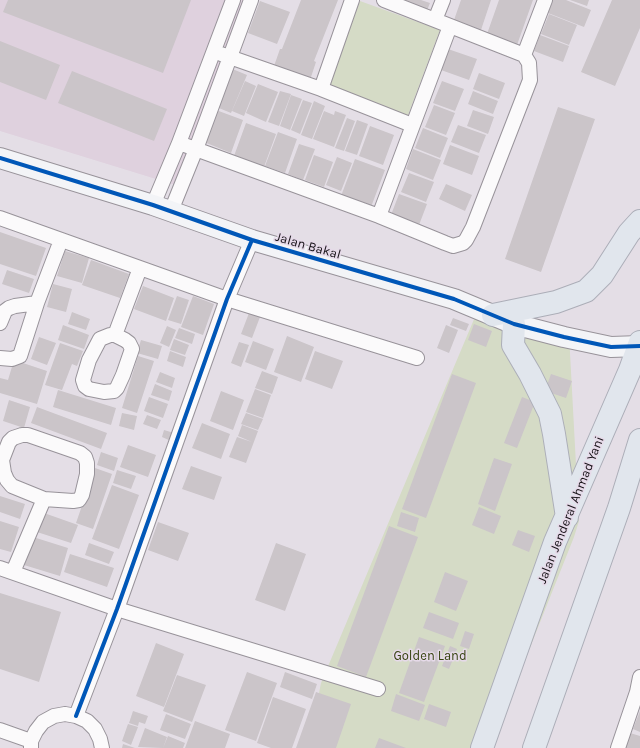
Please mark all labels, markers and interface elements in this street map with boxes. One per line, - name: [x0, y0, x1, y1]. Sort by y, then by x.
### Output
- street label: Jalan Bakal: [273, 229, 343, 263]
- street label: Jalan Jenderal Ahmad Yani: [534, 434, 608, 586]
- park label: Golden Land: [393, 648, 467, 664]

